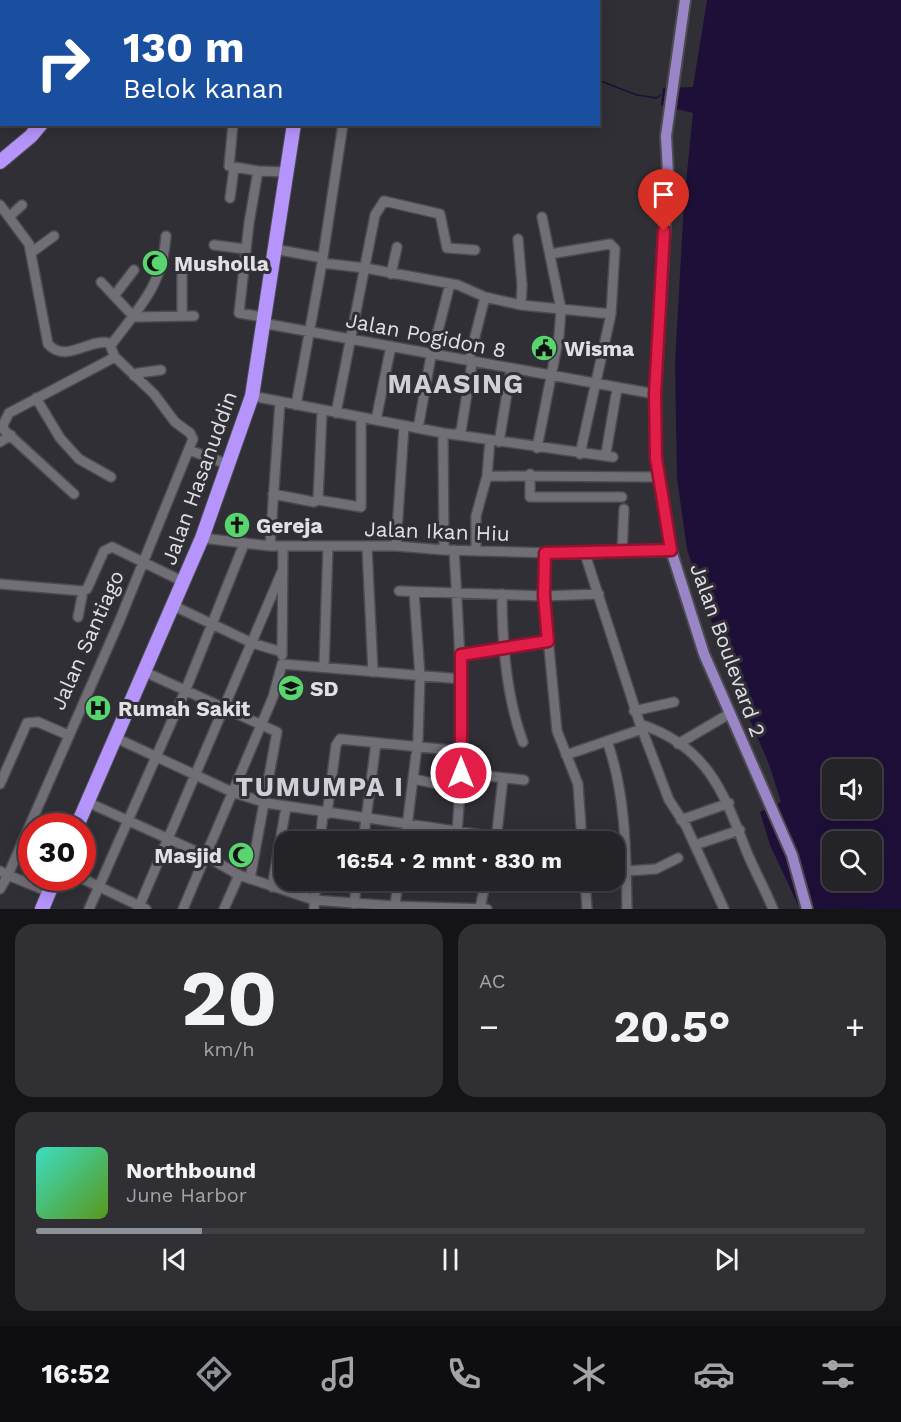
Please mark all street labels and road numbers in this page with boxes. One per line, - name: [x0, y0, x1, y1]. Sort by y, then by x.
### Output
- street label: Jalan Pogidon 8: [344, 307, 508, 363]
- street label: Jalan Hasanuddin: [156, 388, 242, 568]
- street label: Jalan Ikan Hiu: [364, 516, 510, 546]
- street label: Jalan Boulevard 2: [685, 560, 771, 740]
- street label: Jalan Santiago: [45, 566, 129, 714]

